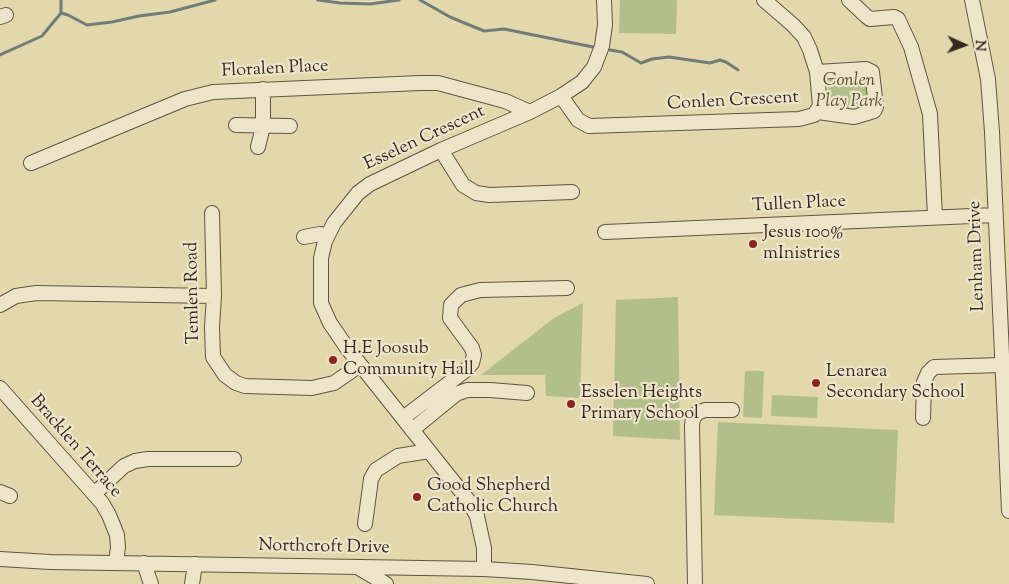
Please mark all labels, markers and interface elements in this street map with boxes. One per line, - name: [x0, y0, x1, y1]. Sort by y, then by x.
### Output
- north arrow: [939, 20, 989, 70]
- text: N: [969, 40, 989, 51]
- street label: Floralen Place: [221, 56, 329, 84]
- park label: Conlen Play Park: [815, 71, 883, 114]
- street label: Conlen Crescent: [667, 88, 799, 116]
- street label: Esselen Crescent: [361, 102, 489, 176]
- street label: Tullen Place: [752, 192, 846, 218]
- street label: Lenham Drive: [965, 200, 991, 312]
- place label: Jesus 100% mInistries: [763, 223, 844, 266]
- marker: Jesus 100% mInistries: [747, 238, 759, 250]
- street label: Temlen Road: [182, 242, 206, 344]
- place label: H.E Joosub Community Hall: [343, 339, 474, 382]
- marker: H.E Joosub Community Hall: [327, 354, 339, 366]
- place label: Lenarea Secondary School: [826, 362, 965, 404]
- marker: Lenarea Secondary School: [810, 377, 822, 389]
- place label: Esselen Heights Primary School: [581, 383, 702, 426]
- street label: Bracklen Terrace: [24, 391, 126, 503]
- marker: Esselen Heights Primary School: [565, 398, 577, 410]
- place label: Good Shepherd Catholic Church: [427, 476, 558, 518]
- marker: Good Shepherd Catholic Church: [411, 491, 423, 503]
- street label: Northcroft Drive: [258, 536, 390, 560]

